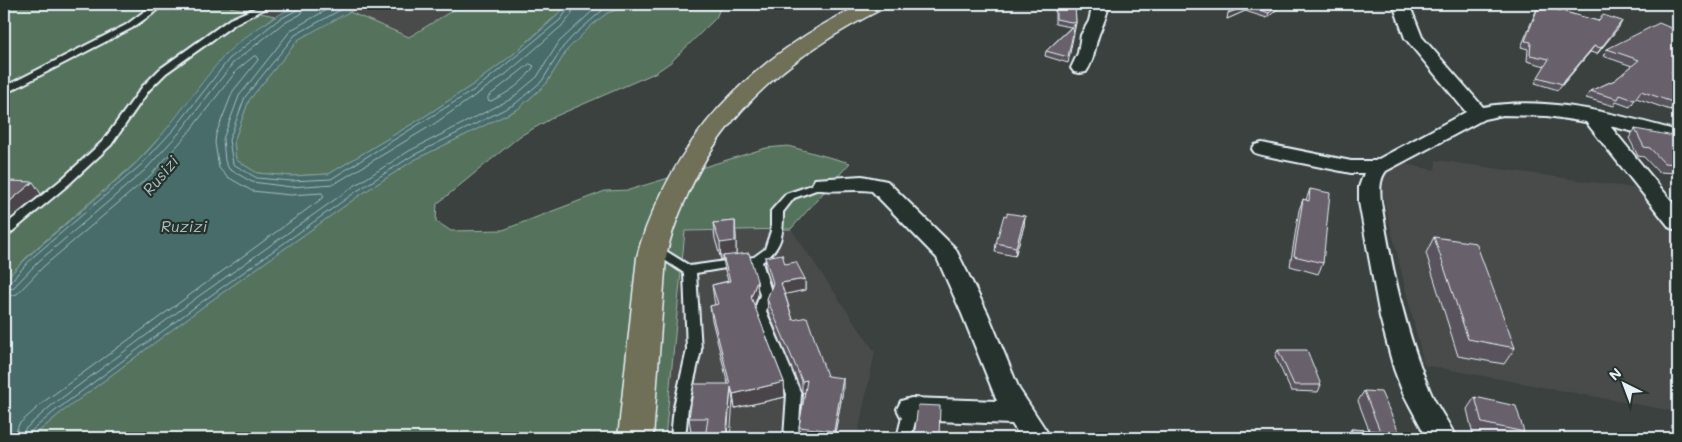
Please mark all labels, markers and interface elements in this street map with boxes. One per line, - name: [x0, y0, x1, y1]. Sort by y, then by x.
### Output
- water label: Rusizi: [137, 151, 183, 199]
- water label: Ruzizi: [161, 215, 207, 236]
- north arrow: [1600, 360, 1650, 410]
- text: N: [1605, 363, 1625, 385]

